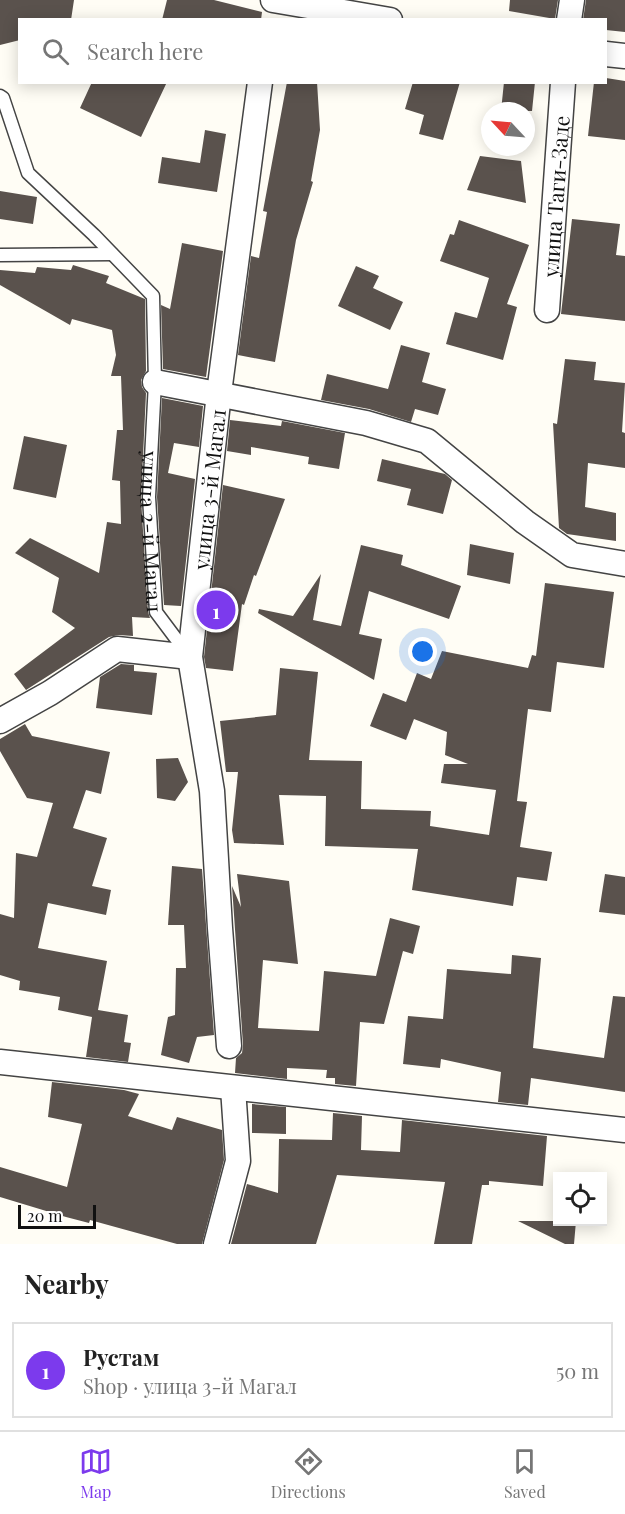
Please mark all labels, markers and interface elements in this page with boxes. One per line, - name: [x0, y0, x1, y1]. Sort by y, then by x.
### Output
- search box: [18, 18, 607, 84]
- icon: search: [39, 35, 72, 68]
- text: Search here: [87, 36, 203, 66]
- north arrow: [481, 102, 535, 156]
- street label: улица Таги-Заде: [535, 115, 575, 279]
- street label: улица 3-й Магал: [186, 408, 231, 572]
- street label: улица 2-й Магал: [135, 449, 170, 613]
- pin: 1: [196, 588, 236, 632]
- your location: [408, 637, 437, 666]
- map controls: [553, 1172, 607, 1226]
- button: locate: [553, 1172, 607, 1226]
- scale bar: [18, 1202, 96, 1230]
- text: 20 m: [27, 1205, 62, 1226]
- text: Nearby: [24, 1266, 109, 1301]
- text: Рустам: [83, 1342, 159, 1372]
- text: 1: [42, 1357, 49, 1384]
- text: 50 m: [556, 1357, 599, 1384]
- text: Shop · улица 3-й Магал: [83, 1372, 297, 1399]
- tab: Map: [79, 1445, 112, 1502]
- tab: Directions: [271, 1445, 346, 1502]
- tab: Saved: [504, 1445, 546, 1502]

